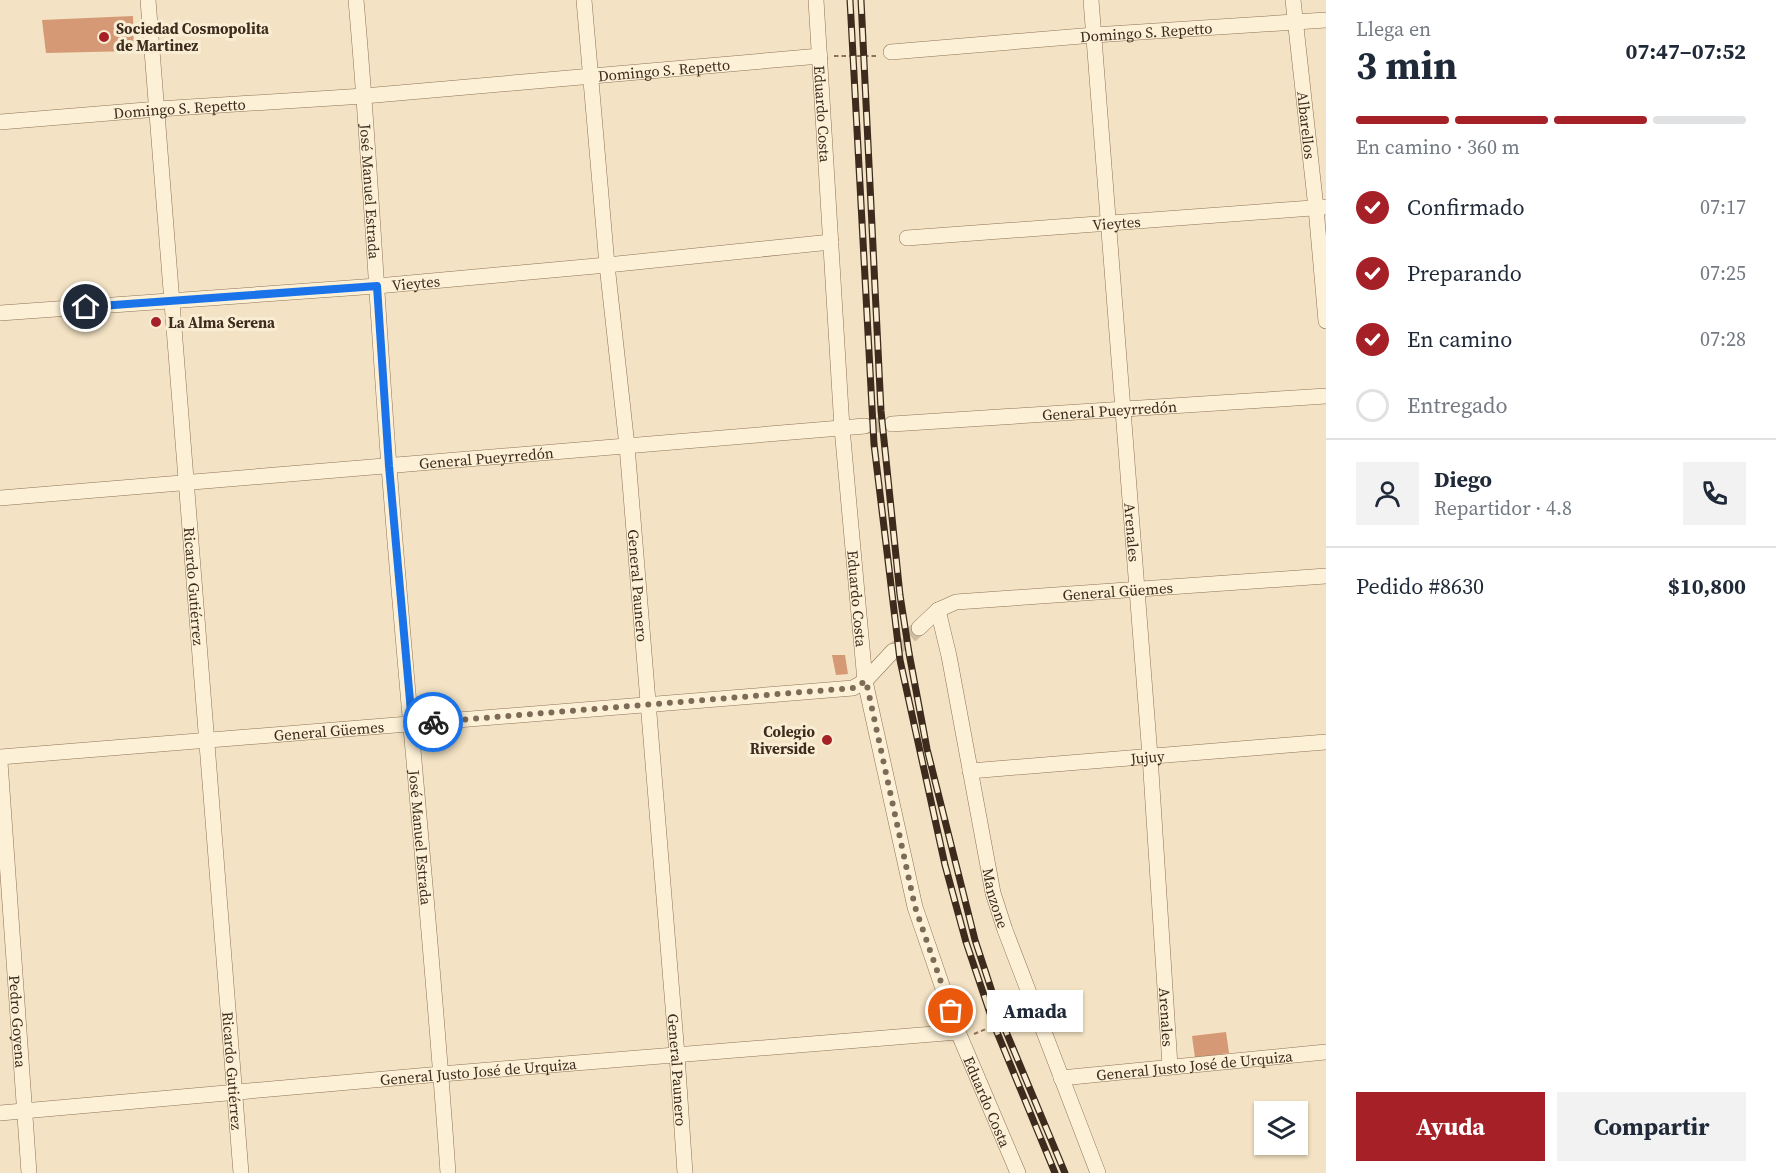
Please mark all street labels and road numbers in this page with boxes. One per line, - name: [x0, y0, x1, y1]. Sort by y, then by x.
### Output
- street label: Domingo S. Repetto: [1079, 17, 1213, 47]
- street label: Domingo S. Repetto: [597, 53, 731, 86]
- street label: Eduardo Costa: [809, 65, 836, 163]
- street label: Albarellos: [1293, 90, 1321, 160]
- street label: Domingo S. Repetto: [113, 93, 246, 123]
- street label: José Manuel Estrada: [355, 122, 385, 260]
- street label: Vieytes: [1091, 210, 1141, 235]
- street label: Vieytes: [391, 270, 441, 295]
- street label: General Pueyrredón: [1041, 395, 1178, 425]
- street label: General Pueyrredón: [418, 441, 555, 474]
- street label: Arenales: [1120, 502, 1145, 563]
- street label: Ricardo Gutiérrez: [179, 526, 210, 646]
- street label: General Paunero: [623, 528, 654, 643]
- street label: Eduardo Costa: [843, 549, 872, 648]
- street label: General Güemes: [1062, 576, 1174, 605]
- street label: General Güemes: [273, 715, 385, 745]
- street label: Jujuy: [1129, 745, 1166, 768]
- street label: José Manuel Estrada: [404, 768, 437, 906]
- street label: Manzone: [978, 866, 1014, 931]
- street label: Pedro Goyena: [5, 974, 32, 1069]
- street label: Arenales: [1154, 987, 1179, 1047]
- street label: Ricardo Gutiérrez: [218, 1011, 248, 1131]
- street label: General Paunero: [663, 1013, 692, 1127]
- street label: General Justo José de Urquiza: [1095, 1045, 1294, 1085]
- street label: General Justo José de Urquiza: [379, 1053, 578, 1090]
- street label: Eduardo Costa: [959, 1053, 1016, 1151]

